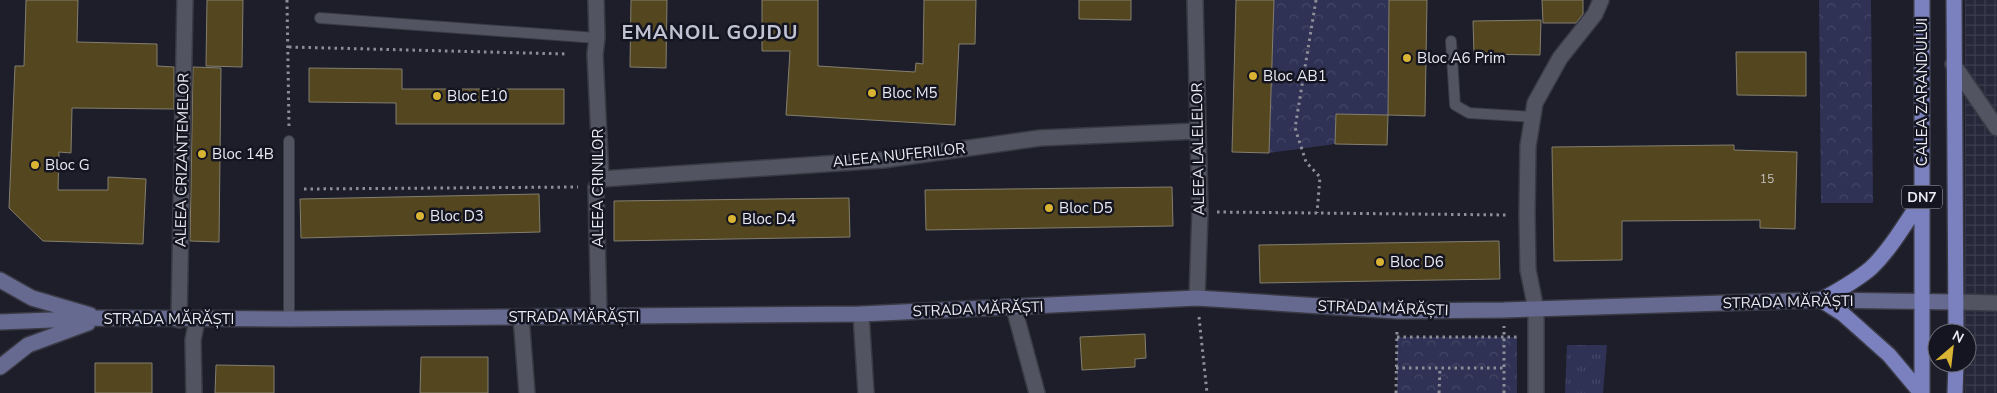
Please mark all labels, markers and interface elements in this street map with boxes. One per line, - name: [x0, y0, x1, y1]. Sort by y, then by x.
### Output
- street label: CALEA ZARANDULUI: [1912, 18, 1932, 166]
- district label: EMANOIL GOJDU: [622, 19, 798, 46]
- place label: Bloc A6 Prim: [1417, 48, 1505, 68]
- marker: Bloc A6 Prim: [1401, 52, 1413, 64]
- place label: Bloc AB1: [1263, 66, 1327, 86]
- marker: Bloc AB1: [1247, 70, 1259, 82]
- street label: ALEEA CRIZANTEMELOR: [170, 73, 194, 247]
- street label: ALEEA LALELELOR: [1187, 82, 1209, 216]
- place label: Bloc M5: [882, 83, 937, 103]
- place label: Bloc E10: [447, 86, 507, 106]
- marker: Bloc M5: [866, 87, 878, 99]
- marker: Bloc E10: [431, 90, 443, 102]
- street label: ALEEA CRINILOR: [588, 128, 608, 248]
- street label: ALEEA NUFERILOR: [832, 138, 966, 172]
- place label: Bloc 14B: [212, 144, 274, 164]
- marker: Bloc 14B: [196, 148, 208, 160]
- place label: Bloc G: [45, 155, 90, 175]
- marker: Bloc G: [29, 159, 41, 171]
- house number: 15: [1760, 171, 1774, 187]
- road number: DN7: [1902, 186, 1942, 208]
- place label: Bloc D5: [1059, 198, 1113, 218]
- marker: Bloc D5: [1043, 202, 1055, 214]
- place label: Bloc D3: [430, 206, 484, 226]
- place label: Bloc D4: [742, 209, 796, 229]
- marker: Bloc D3: [414, 210, 426, 222]
- marker: Bloc D4: [726, 213, 738, 225]
- place label: Bloc D6: [1390, 252, 1444, 272]
- marker: Bloc D6: [1374, 256, 1386, 268]
- street label: STRADA MĂRĂȘTI: [1722, 291, 1854, 313]
- street label: STRADA MĂRĂȘTI: [1317, 296, 1449, 320]
- street label: STRADA MĂRĂȘTI: [912, 297, 1044, 321]
- street label: STRADA MĂRĂȘTI: [509, 307, 639, 327]
- street label: STRADA MĂRĂȘTI: [104, 309, 234, 329]
- north arrow: [1927, 323, 1977, 373]
- text: N: [1949, 326, 1967, 348]

